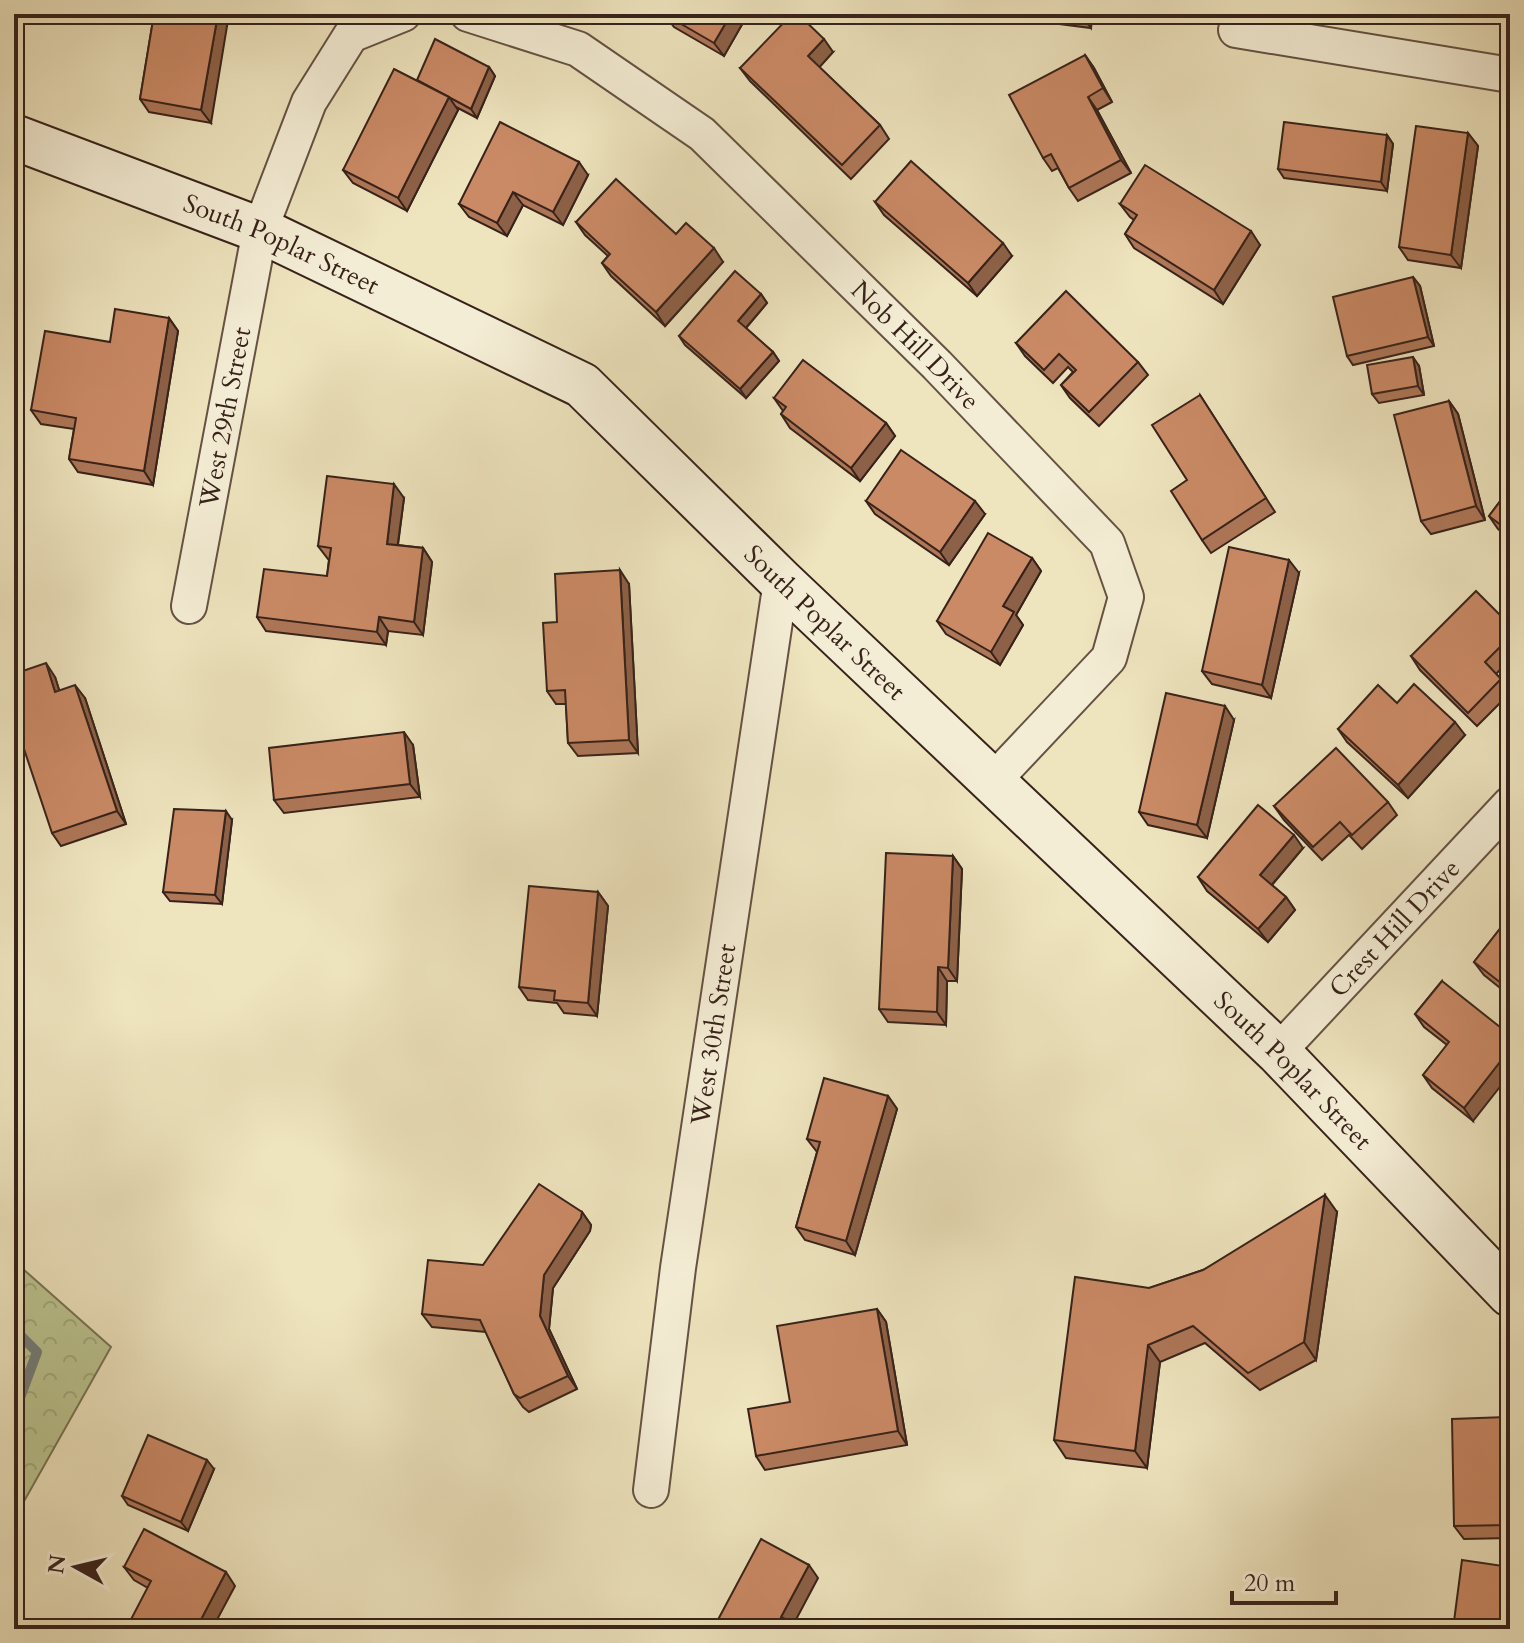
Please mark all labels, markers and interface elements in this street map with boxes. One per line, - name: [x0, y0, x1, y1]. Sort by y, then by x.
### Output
- street label: South Poplar Street: [178, 186, 385, 303]
- street label: Nob Hill Drive: [843, 273, 988, 417]
- street label: West 29th Street: [191, 324, 259, 512]
- street label: South Poplar Street: [736, 537, 913, 708]
- street label: Crest Hill Drive: [1321, 852, 1468, 1005]
- street label: West 30th Street: [683, 941, 744, 1128]
- street label: South Poplar Street: [1206, 983, 1380, 1158]
- north arrow: [36, 1527, 116, 1607]
- text: N: [41, 1553, 73, 1576]
- scale bar: [1232, 1555, 1336, 1605]
- text: 20 m: [1244, 1567, 1296, 1600]

